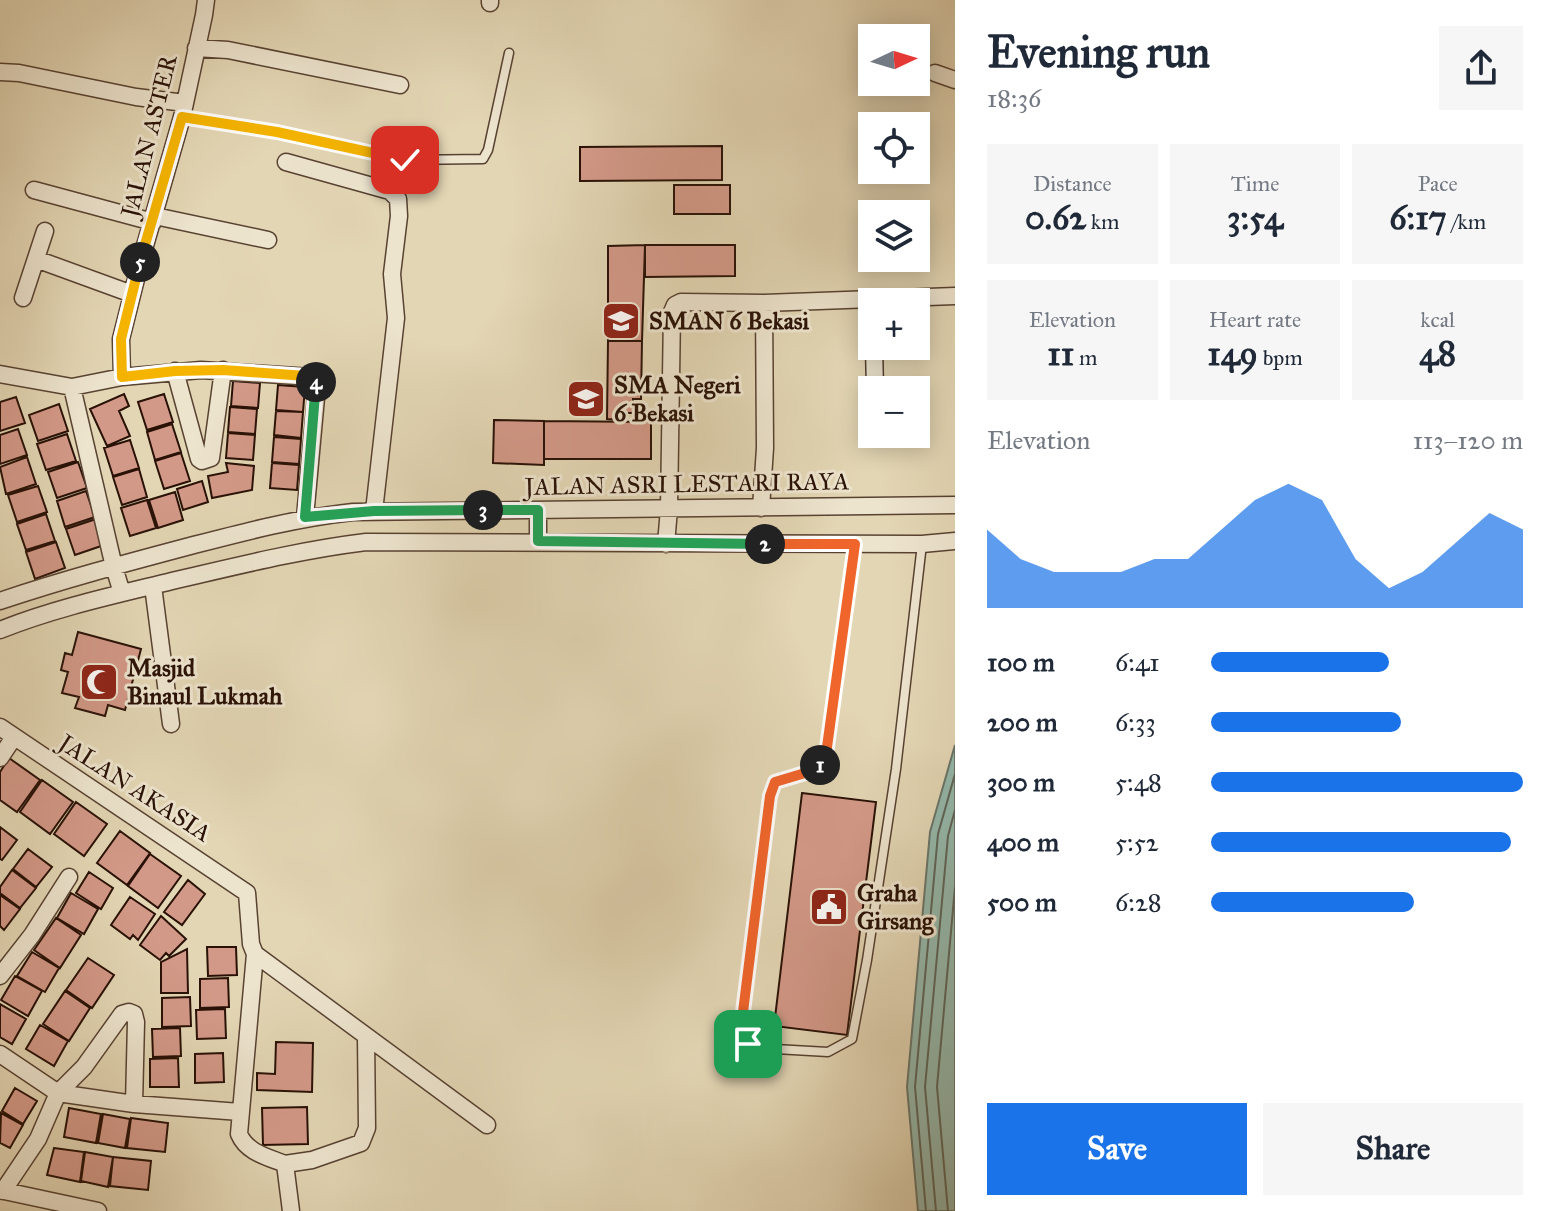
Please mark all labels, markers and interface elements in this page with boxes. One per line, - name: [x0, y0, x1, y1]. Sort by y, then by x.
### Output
- north arrow: [858, 24, 930, 96]
- map controls: [858, 24, 930, 448]
- text: Evening run: [987, 25, 1210, 79]
- button: share: [1439, 26, 1523, 110]
- street label: JALAN ASTER: [114, 51, 184, 223]
- text: 18:36: [987, 82, 1041, 114]
- button: locate: [858, 112, 930, 184]
- pin: [371, 126, 439, 194]
- icon: check: [383, 138, 427, 182]
- text: Distance: [1033, 170, 1112, 197]
- text: Time: [1231, 170, 1279, 197]
- text: Pace: [1418, 170, 1458, 197]
- text: 0.62: [1025, 197, 1086, 238]
- text: 3:54: [1227, 197, 1283, 238]
- text: 6:17: [1389, 197, 1447, 238]
- button: layers: [858, 200, 930, 272]
- text: km: [1086, 208, 1120, 235]
- text: /km: [1447, 208, 1486, 235]
- pin: 5: [120, 242, 160, 282]
- text: 5: [135, 248, 145, 275]
- button: +: [858, 288, 930, 360]
- school or university icon: SMAN 6 Bekasi: [600, 300, 642, 342]
- place label: SMAN 6 Bekasi: [649, 306, 810, 336]
- text: Elevation: [1029, 306, 1116, 333]
- text: Heart rate: [1209, 306, 1301, 333]
- text: kcal: [1420, 306, 1455, 333]
- text: 11: [1047, 333, 1074, 374]
- text: 149: [1207, 333, 1258, 374]
- text: 48: [1419, 333, 1456, 374]
- text: m: [1074, 344, 1097, 371]
- text: bpm: [1258, 344, 1303, 371]
- pin: 4: [296, 362, 336, 402]
- text: 4: [310, 368, 322, 395]
- place label: SMA Negeri 6 Bekasi: [614, 370, 741, 428]
- button: −: [858, 376, 930, 448]
- school or university icon: SMA Negeri 6 Bekasi: [565, 378, 607, 420]
- text: Elevation: [987, 424, 1090, 456]
- text: 113–120 m: [1413, 424, 1523, 456]
- street label: JALAN ASRI LESTARI RAYA: [521, 466, 850, 502]
- pin: 3: [463, 490, 503, 530]
- text: 3: [479, 496, 487, 523]
- pin: 2: [745, 524, 785, 564]
- text: 2: [760, 530, 770, 557]
- text: 100 m: [987, 646, 1055, 678]
- text: 6:41: [1115, 646, 1160, 678]
- place label: Masjid Binaul Lukmah: [127, 653, 283, 711]
- mosque icon: Masjid Binaul Lukmah: [78, 661, 120, 703]
- text: 200 m: [987, 706, 1058, 738]
- text: 6:33: [1115, 706, 1156, 738]
- street label: JALAN AKASIA: [51, 726, 217, 848]
- pin: 1: [800, 745, 840, 785]
- text: 1: [816, 751, 824, 778]
- text: 300 m: [987, 766, 1055, 798]
- text: 5:48: [1115, 766, 1162, 798]
- text: 400 m: [987, 826, 1059, 858]
- text: 5:52: [1115, 826, 1159, 858]
- place label: Graha Girsang: [857, 878, 934, 936]
- public building icon: Graha Girsang: [808, 886, 850, 928]
- text: 500 m: [987, 886, 1057, 918]
- text: 6:28: [1115, 886, 1162, 918]
- pin: [714, 1010, 782, 1078]
- icon: arrive: [726, 1022, 770, 1066]
- button: Save: [987, 1103, 1247, 1195]
- button: Share: [1263, 1103, 1523, 1195]

